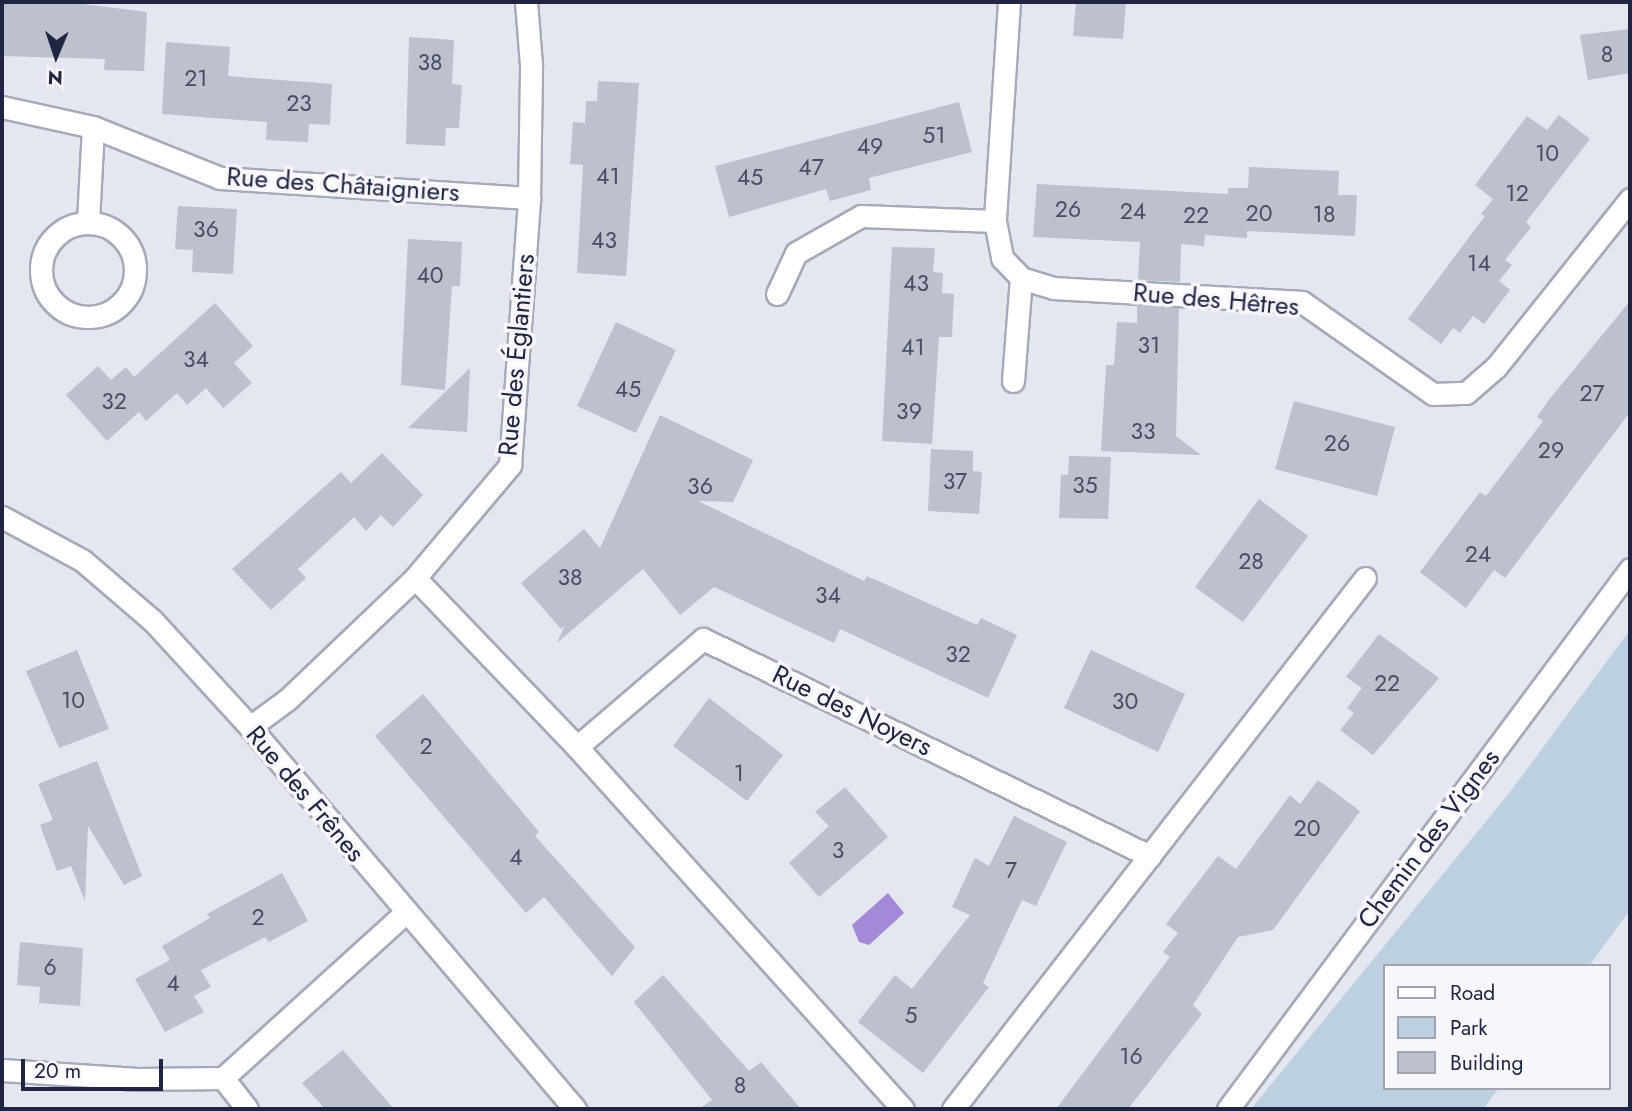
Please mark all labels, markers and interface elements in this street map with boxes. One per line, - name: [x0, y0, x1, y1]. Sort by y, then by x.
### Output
- north arrow: [21, 21, 91, 91]
- house number: 8: [1601, 40, 1613, 68]
- house number: 38: [417, 48, 443, 76]
- text: N: [47, 64, 63, 91]
- house number: 21: [184, 64, 208, 92]
- house number: 23: [286, 89, 312, 117]
- house number: 51: [922, 121, 946, 149]
- house number: 49: [857, 132, 883, 160]
- house number: 10: [1535, 139, 1559, 167]
- house number: 47: [798, 153, 824, 181]
- street label: Rue des Châtaigniers: [225, 161, 461, 209]
- house number: 41: [596, 162, 620, 190]
- house number: 45: [737, 163, 763, 191]
- house number: 12: [1505, 179, 1529, 207]
- house number: 26: [1055, 195, 1081, 223]
- house number: 24: [1120, 197, 1146, 225]
- house number: 20: [1246, 199, 1272, 227]
- house number: 18: [1313, 200, 1335, 228]
- house number: 22: [1183, 201, 1209, 229]
- house number: 36: [193, 215, 219, 243]
- house number: 43: [591, 226, 617, 254]
- house number: 14: [1467, 249, 1491, 277]
- street label: Rue des Églantiers: [493, 253, 541, 457]
- house number: 40: [416, 261, 444, 289]
- house number: 43: [903, 269, 929, 297]
- street label: Rue des Hêtres: [1132, 277, 1300, 323]
- house number: 31: [1138, 331, 1160, 359]
- house number: 41: [901, 333, 925, 361]
- house number: 34: [183, 345, 209, 373]
- house number: 45: [615, 375, 641, 403]
- house number: 27: [1579, 379, 1605, 407]
- house number: 32: [101, 387, 127, 415]
- house number: 39: [896, 397, 922, 425]
- house number: 33: [1130, 417, 1156, 445]
- house number: 26: [1324, 429, 1350, 457]
- house number: 29: [1538, 436, 1564, 464]
- house number: 37: [943, 467, 967, 495]
- house number: 35: [1072, 471, 1098, 499]
- house number: 36: [687, 472, 713, 500]
- house number: 24: [1465, 540, 1491, 568]
- house number: 28: [1238, 547, 1264, 575]
- house number: 38: [557, 563, 583, 591]
- house number: 34: [815, 581, 841, 609]
- house number: 32: [945, 640, 971, 668]
- street label: Rue des Noyers: [767, 659, 937, 763]
- house number: 22: [1374, 669, 1400, 697]
- house number: 10: [61, 686, 85, 714]
- house number: 30: [1112, 687, 1138, 715]
- street label: Rue des Frênes: [239, 720, 371, 868]
- house number: 2: [419, 732, 433, 760]
- street label: Chemin des Vignes: [1352, 743, 1506, 935]
- house number: 1: [734, 759, 744, 787]
- house number: 20: [1294, 814, 1320, 842]
- house number: 3: [832, 836, 844, 864]
- house number: 4: [509, 843, 523, 871]
- house number: 7: [1005, 856, 1017, 884]
- house number: 2: [251, 903, 265, 931]
- house number: 6: [43, 953, 57, 981]
- legend: [1384, 964, 1611, 1090]
- house number: 4: [166, 969, 180, 997]
- text: Road: [1450, 978, 1495, 1008]
- house number: 5: [905, 1001, 917, 1029]
- text: Park: [1450, 1013, 1487, 1043]
- house number: 16: [1119, 1042, 1143, 1070]
- scale bar: [24, 1044, 166, 1088]
- text: Building: [1450, 1048, 1523, 1078]
- text: 20 m: [34, 1056, 81, 1086]
- house number: 8: [734, 1071, 746, 1099]

